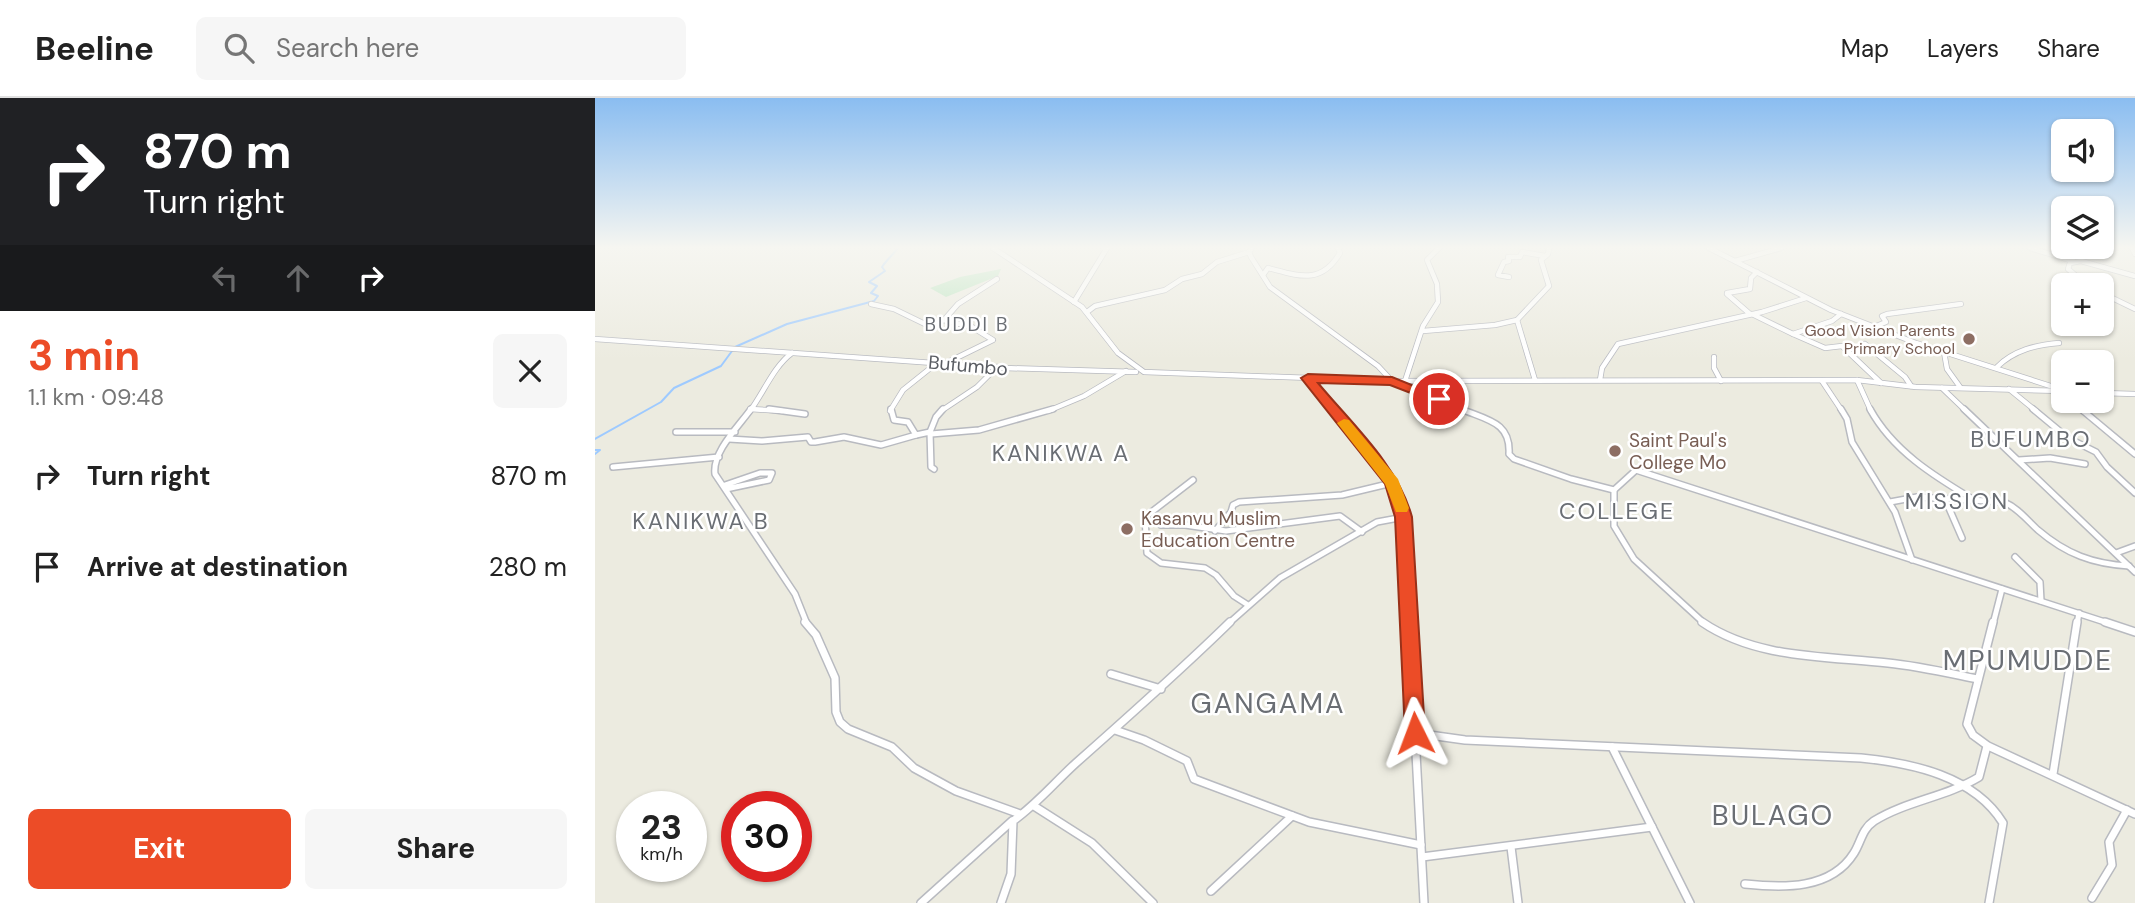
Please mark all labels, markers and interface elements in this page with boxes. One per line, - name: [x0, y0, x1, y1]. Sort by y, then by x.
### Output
- search box: [196, 17, 686, 80]
- text: Beeline: [35, 27, 154, 70]
- icon: search: [220, 29, 258, 67]
- text: Search here: [276, 31, 419, 65]
- text: Map: [1841, 33, 1889, 64]
- text: Layers: [1927, 33, 1999, 64]
- text: Share: [2037, 33, 2100, 64]
- text: 870 m: [143, 119, 292, 183]
- map controls: [2051, 119, 2114, 413]
- button: sound: [2051, 119, 2114, 182]
- icon: right: [28, 126, 119, 217]
- text: Turn right: [143, 181, 285, 223]
- button: layers: [2051, 196, 2114, 259]
- icon: left: [206, 259, 244, 297]
- icon: ahead: [279, 259, 317, 297]
- icon: right: [352, 259, 390, 297]
- button: +: [2051, 273, 2114, 336]
- district label: BUDDI B: [924, 312, 1010, 337]
- place label: Good Vision Parents Primary School: [1804, 320, 1955, 359]
- text: 3 min: [28, 328, 140, 383]
- marker: Good Vision Parents Primary School: [1961, 331, 1977, 347]
- button: close: [493, 334, 567, 408]
- street label: Bufumbo: [927, 350, 1009, 381]
- button: −: [2051, 350, 2114, 413]
- pin: [1409, 369, 1469, 429]
- icon: arrive: [1420, 380, 1458, 418]
- text: 1.1 km · 09:48: [28, 382, 164, 412]
- district label: BUFUMBO: [1970, 424, 2092, 454]
- place label: Saint Paul's College Mo: [1629, 428, 1727, 475]
- district label: KANIKWA A: [992, 438, 1130, 468]
- marker: Saint Paul's College Mo: [1607, 443, 1623, 459]
- icon: right: [28, 457, 66, 495]
- text: Turn right: [87, 459, 211, 493]
- text: 870 m: [490, 459, 567, 493]
- district label: MISSION: [1905, 486, 2009, 516]
- district label: COLLEGE: [1559, 496, 1675, 526]
- district label: KANIKWA B: [632, 506, 770, 536]
- place label: Kasanvu Muslim Education Centre: [1141, 506, 1295, 553]
- marker: Kasanvu Muslim Education Centre: [1119, 521, 1135, 537]
- icon: arrive: [28, 548, 66, 586]
- text: Arrive at destination: [87, 550, 348, 584]
- text: 280 m: [489, 550, 567, 584]
- district label: MPUMUDDE: [1943, 642, 2113, 679]
- district label: GANGAMA: [1190, 685, 1346, 722]
- position arrow: [1378, 696, 1452, 770]
- speed limit sign: 30: [721, 791, 812, 882]
- district label: BULAGO: [1712, 797, 1834, 834]
- text: 23: [641, 804, 682, 850]
- button: Exit: [28, 809, 291, 889]
- button: Share: [305, 809, 567, 889]
- text: km/h: [640, 842, 683, 866]

